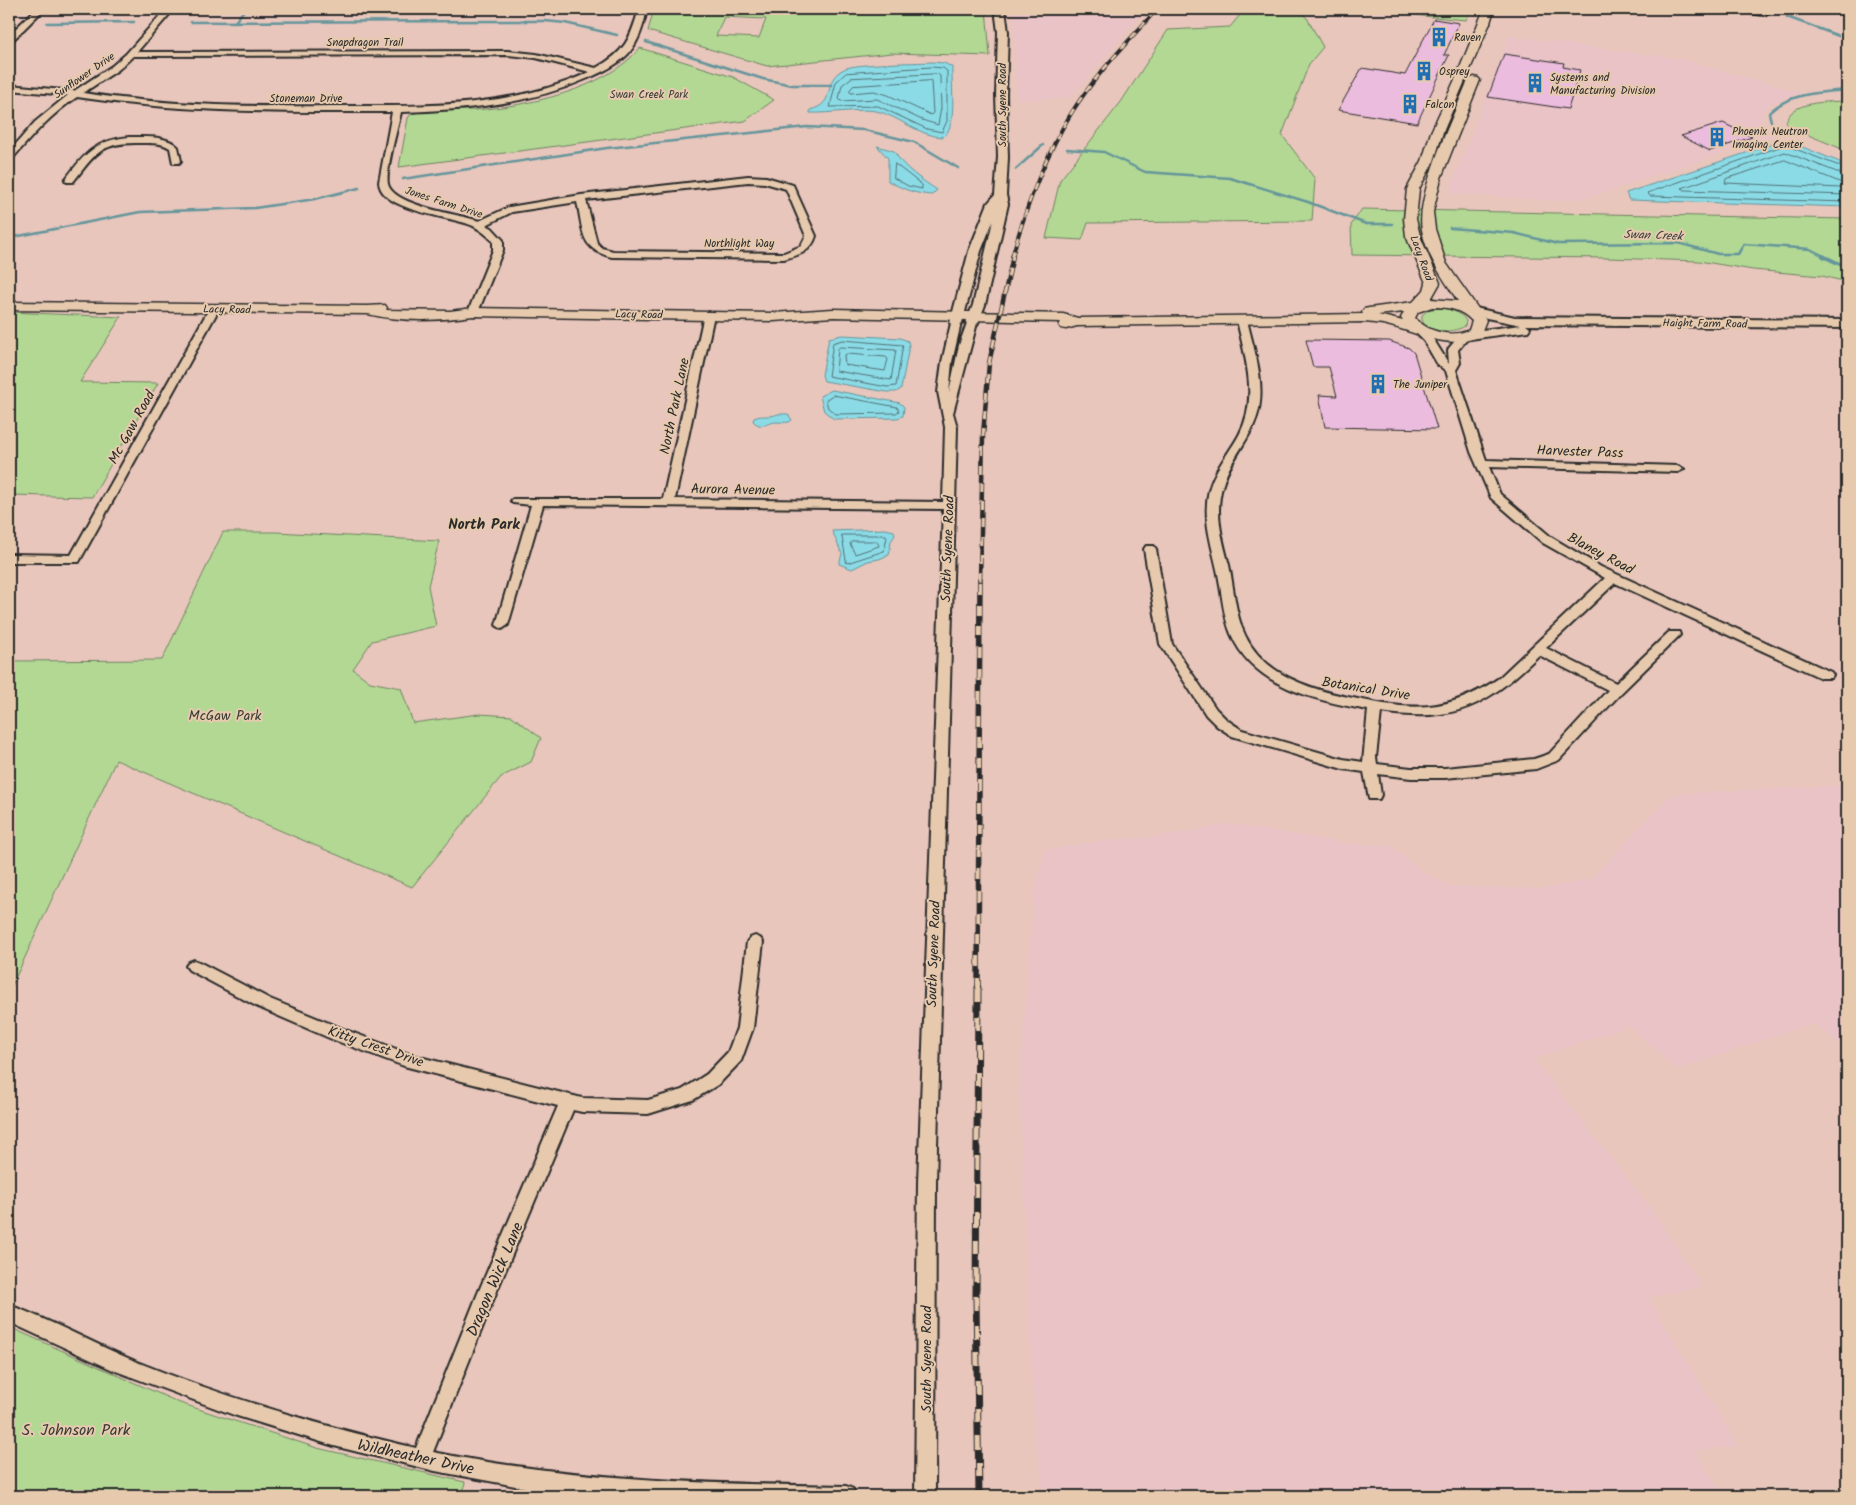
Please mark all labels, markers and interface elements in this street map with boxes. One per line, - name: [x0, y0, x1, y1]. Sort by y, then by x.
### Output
- building icon: Raven: [1428, 26, 1450, 48]
- place label: Raven: [1454, 29, 1481, 47]
- street label: Snapdragon Trail: [327, 34, 404, 52]
- street label: Sunflower Drive: [50, 48, 119, 104]
- building icon: Osprey: [1413, 60, 1435, 82]
- street label: South Syene Road: [994, 63, 1012, 147]
- place label: Osprey: [1439, 63, 1470, 81]
- place label: Systems and Manufacturing Division: [1550, 69, 1656, 100]
- building icon: Systems and Manufacturing Division: [1524, 72, 1546, 94]
- park label: Swan Creek Park: [610, 86, 689, 104]
- street label: Stoneman Drive: [269, 90, 343, 108]
- building icon: Falcon: [1399, 93, 1421, 115]
- place label: Falcon: [1425, 96, 1454, 114]
- place label: Phoenix Neutron Imaging Center: [1732, 123, 1808, 154]
- building icon: Phoenix Neutron Imaging Center: [1706, 126, 1728, 148]
- street label: Jones Farm Drive: [403, 182, 485, 224]
- water label: Swan Creek: [1623, 225, 1685, 246]
- street label: Lacy Road: [1404, 233, 1438, 284]
- street label: Northlight Way: [704, 235, 775, 253]
- street label: Lacy Road: [203, 301, 251, 319]
- street label: Lacy Road: [615, 306, 663, 324]
- street label: Haight Farm Road: [1662, 314, 1748, 334]
- street label: North Park Lane: [654, 355, 696, 456]
- building icon: The Juniper: [1367, 373, 1389, 395]
- place label: The Juniper: [1393, 376, 1448, 394]
- street label: Mc Gaw Road: [103, 386, 162, 468]
- street label: Harvester Pass: [1536, 439, 1624, 465]
- street label: Aurora Avenue: [691, 478, 776, 502]
- street label: South Syene Road: [935, 494, 961, 603]
- district label: North Park: [448, 513, 520, 537]
- street label: Blaney Road: [1563, 527, 1639, 581]
- street label: Botanical Drive: [1320, 671, 1412, 707]
- park label: McGaw Park: [189, 705, 262, 727]
- street label: South Syene Road: [921, 899, 947, 1008]
- street label: Kitty Crest Drive: [325, 1020, 427, 1074]
- street label: Dragon Wick Lane: [460, 1218, 531, 1341]
- street label: South Syene Road: [916, 1305, 938, 1412]
- park label: S. Johnson Park: [22, 1418, 131, 1443]
- street label: Wildheather Drive: [355, 1433, 476, 1482]

